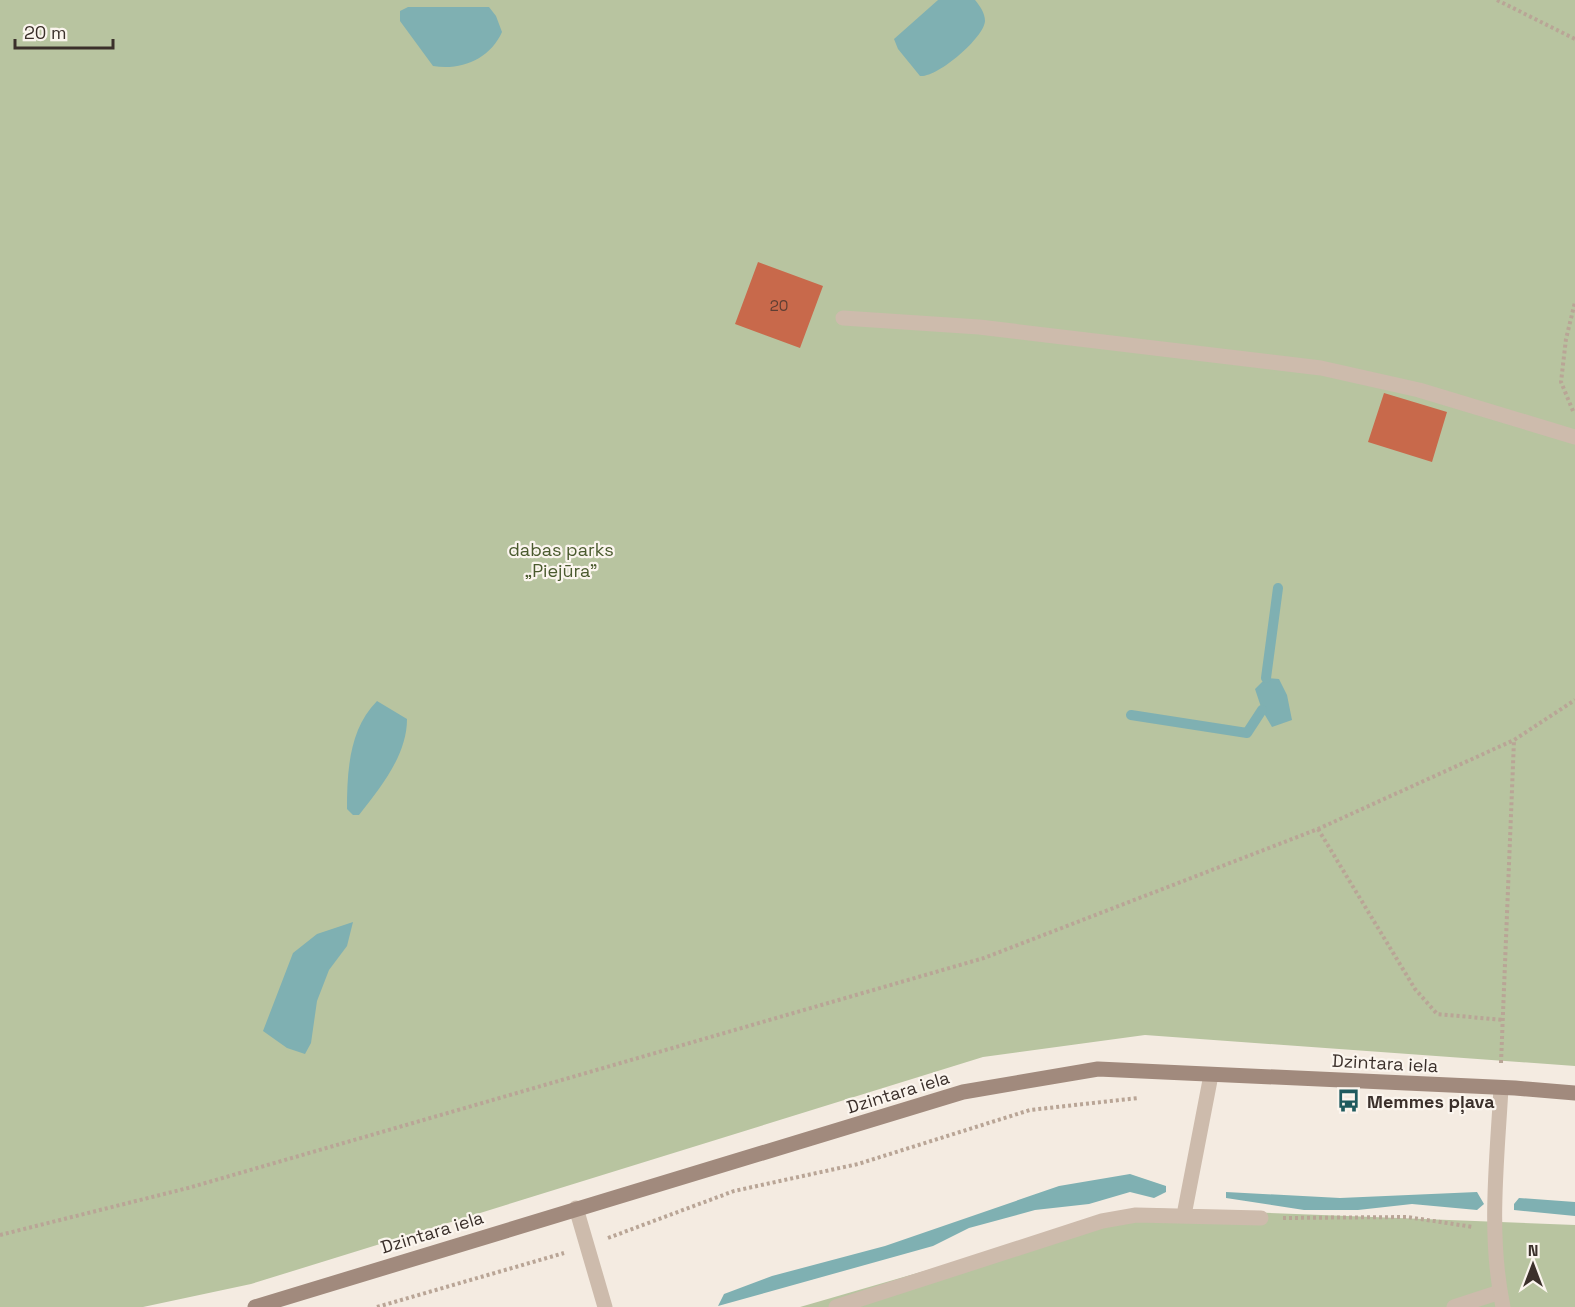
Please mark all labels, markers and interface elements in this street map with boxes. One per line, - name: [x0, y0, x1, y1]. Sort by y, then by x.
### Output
- scale bar: [15, 12, 112, 50]
- text: 20 m: [24, 21, 67, 44]
- house number: 20: [770, 296, 788, 315]
- park label: dabas parks „Piejūra”: [508, 538, 614, 582]
- street label: Dzintara iela: [1331, 1049, 1439, 1077]
- street label: Dzintara iela: [844, 1065, 952, 1119]
- bus stop icon: Memmes pļava: [1336, 1088, 1362, 1114]
- place label: Memmes pļava: [1367, 1090, 1495, 1115]
- street label: Dzintara iela: [378, 1205, 486, 1259]
- north arrow: [1503, 1235, 1563, 1295]
- text: N: [1528, 1240, 1538, 1261]

